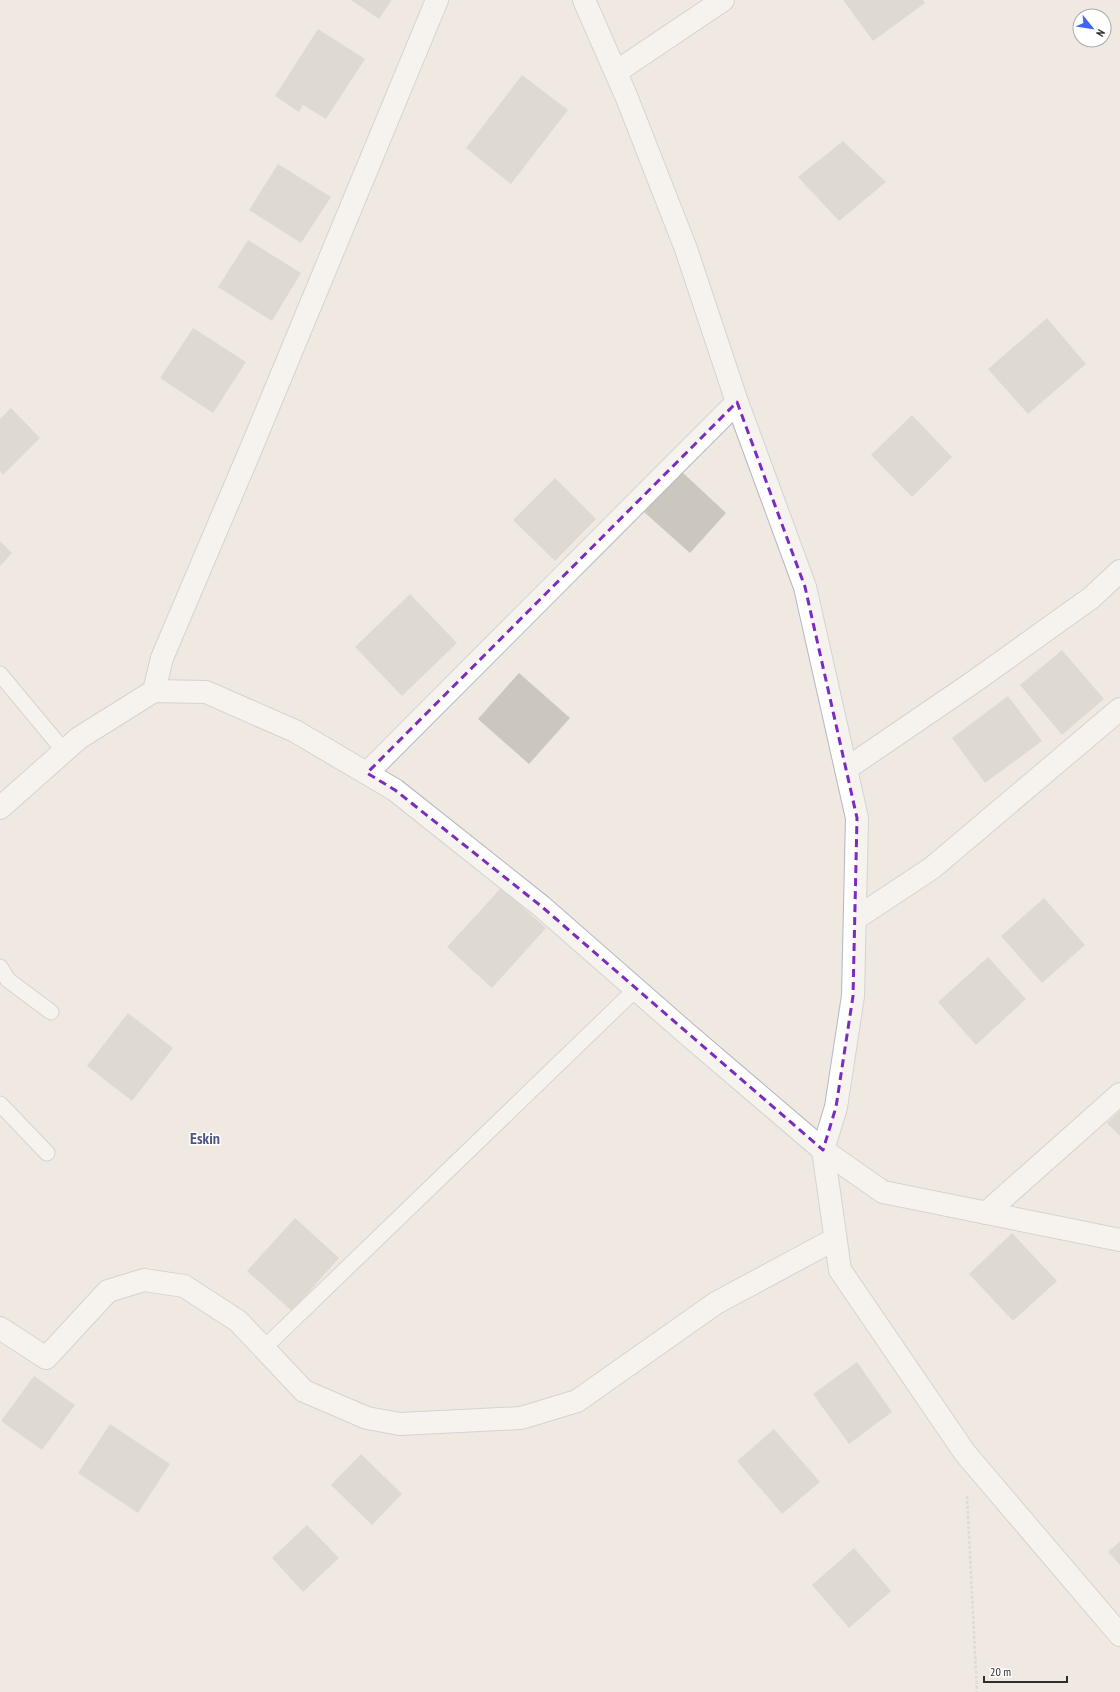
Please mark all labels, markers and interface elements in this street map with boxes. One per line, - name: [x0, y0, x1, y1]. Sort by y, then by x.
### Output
- north arrow: [1072, 8, 1112, 48]
- text: N: [1093, 27, 1108, 39]
- district label: Eskin: [190, 1128, 220, 1148]
- scale bar: [984, 1658, 1067, 1684]
- text: 20 m: [990, 1664, 1011, 1679]

